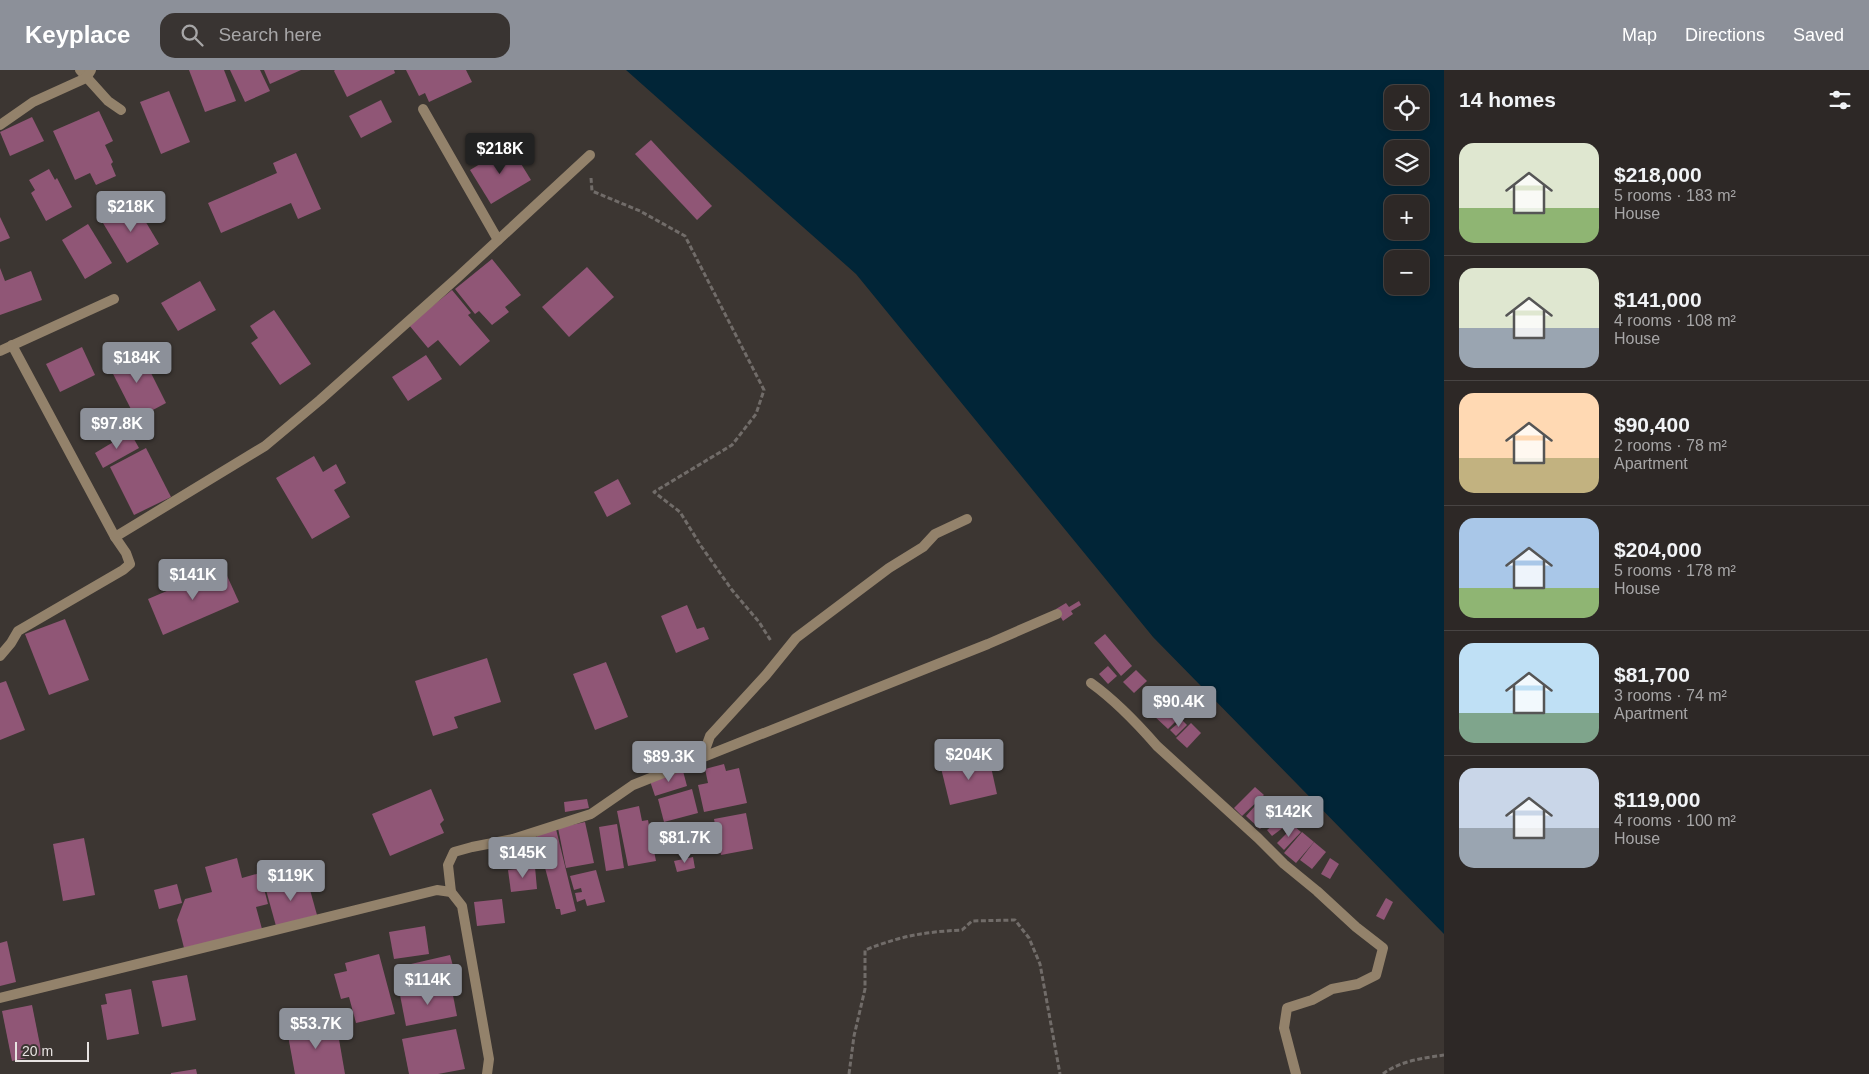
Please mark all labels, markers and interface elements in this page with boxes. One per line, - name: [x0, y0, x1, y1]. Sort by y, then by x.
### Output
- search box: [160, 13, 510, 58]
- text: Keyplace: [25, 21, 130, 48]
- icon: search: [178, 21, 206, 49]
- text: Search here: [218, 24, 322, 45]
- text: Map: [1622, 25, 1657, 45]
- text: Directions: [1685, 25, 1765, 45]
- text: Saved: [1793, 25, 1844, 45]
- map controls: [1384, 85, 1429, 295]
- button: locate: [1384, 85, 1429, 130]
- icon: filters: [1826, 86, 1854, 114]
- text: 14 homes: [1459, 88, 1556, 111]
- pin: $218K: [465, 132, 535, 175]
- text: $218K: [476, 140, 524, 157]
- button: layers: [1384, 140, 1429, 185]
- icon: home: [1499, 163, 1559, 223]
- text: $218,000: [1614, 163, 1702, 186]
- text: 5 rooms · 183 m²: [1614, 187, 1736, 204]
- pin: $218K: [96, 190, 166, 233]
- button: +: [1384, 195, 1429, 240]
- text: $218K: [107, 198, 155, 215]
- text: House: [1614, 205, 1660, 222]
- button: −: [1384, 250, 1429, 295]
- icon: home: [1499, 288, 1559, 348]
- text: $141,000: [1614, 288, 1702, 311]
- text: 4 rooms · 108 m²: [1614, 312, 1736, 329]
- text: House: [1614, 330, 1660, 347]
- pin: $184K: [102, 342, 172, 384]
- text: $184K: [113, 349, 161, 366]
- pin: $97.8K: [76, 408, 158, 450]
- icon: home: [1499, 413, 1559, 473]
- text: $90,400: [1614, 413, 1690, 436]
- text: $97.8K: [91, 415, 143, 432]
- text: 2 rooms · 78 m²: [1614, 437, 1727, 454]
- text: Apartment: [1614, 455, 1688, 472]
- icon: home: [1499, 538, 1559, 598]
- text: $204,000: [1614, 538, 1702, 561]
- pin: $141K: [158, 558, 228, 601]
- text: 5 rooms · 178 m²: [1614, 562, 1736, 579]
- text: $141K: [169, 566, 217, 583]
- text: House: [1614, 580, 1660, 597]
- icon: home: [1499, 663, 1559, 723]
- text: $81,700: [1614, 663, 1690, 686]
- pin: $90.4K: [1138, 686, 1220, 728]
- text: 3 rooms · 74 m²: [1614, 687, 1727, 704]
- text: $90.4K: [1153, 693, 1205, 710]
- text: Apartment: [1614, 705, 1688, 722]
- pin: $204K: [934, 738, 1004, 781]
- pin: $89.3K: [628, 740, 710, 783]
- text: $204K: [945, 746, 993, 763]
- text: $89.3K: [643, 748, 695, 765]
- icon: home: [1499, 788, 1559, 848]
- text: $119,000: [1614, 788, 1700, 811]
- pin: $142K: [1254, 796, 1324, 838]
- text: $142K: [1265, 803, 1313, 820]
- text: 4 rooms · 100 m²: [1614, 812, 1736, 829]
- pin: $81.7K: [644, 822, 726, 864]
- text: $81.7K: [659, 829, 711, 846]
- text: House: [1614, 830, 1660, 847]
- pin: $145K: [488, 836, 558, 879]
- text: $145K: [499, 844, 547, 861]
- pin: $119K: [256, 860, 326, 902]
- text: $119K: [268, 867, 314, 884]
- pin: $114K: [393, 964, 463, 1006]
- text: $114K: [405, 971, 451, 988]
- pin: $53.7K: [275, 1008, 357, 1050]
- text: $53.7K: [290, 1015, 342, 1032]
- scale bar: [15, 1039, 89, 1062]
- text: 20 m: [22, 1043, 53, 1059]

